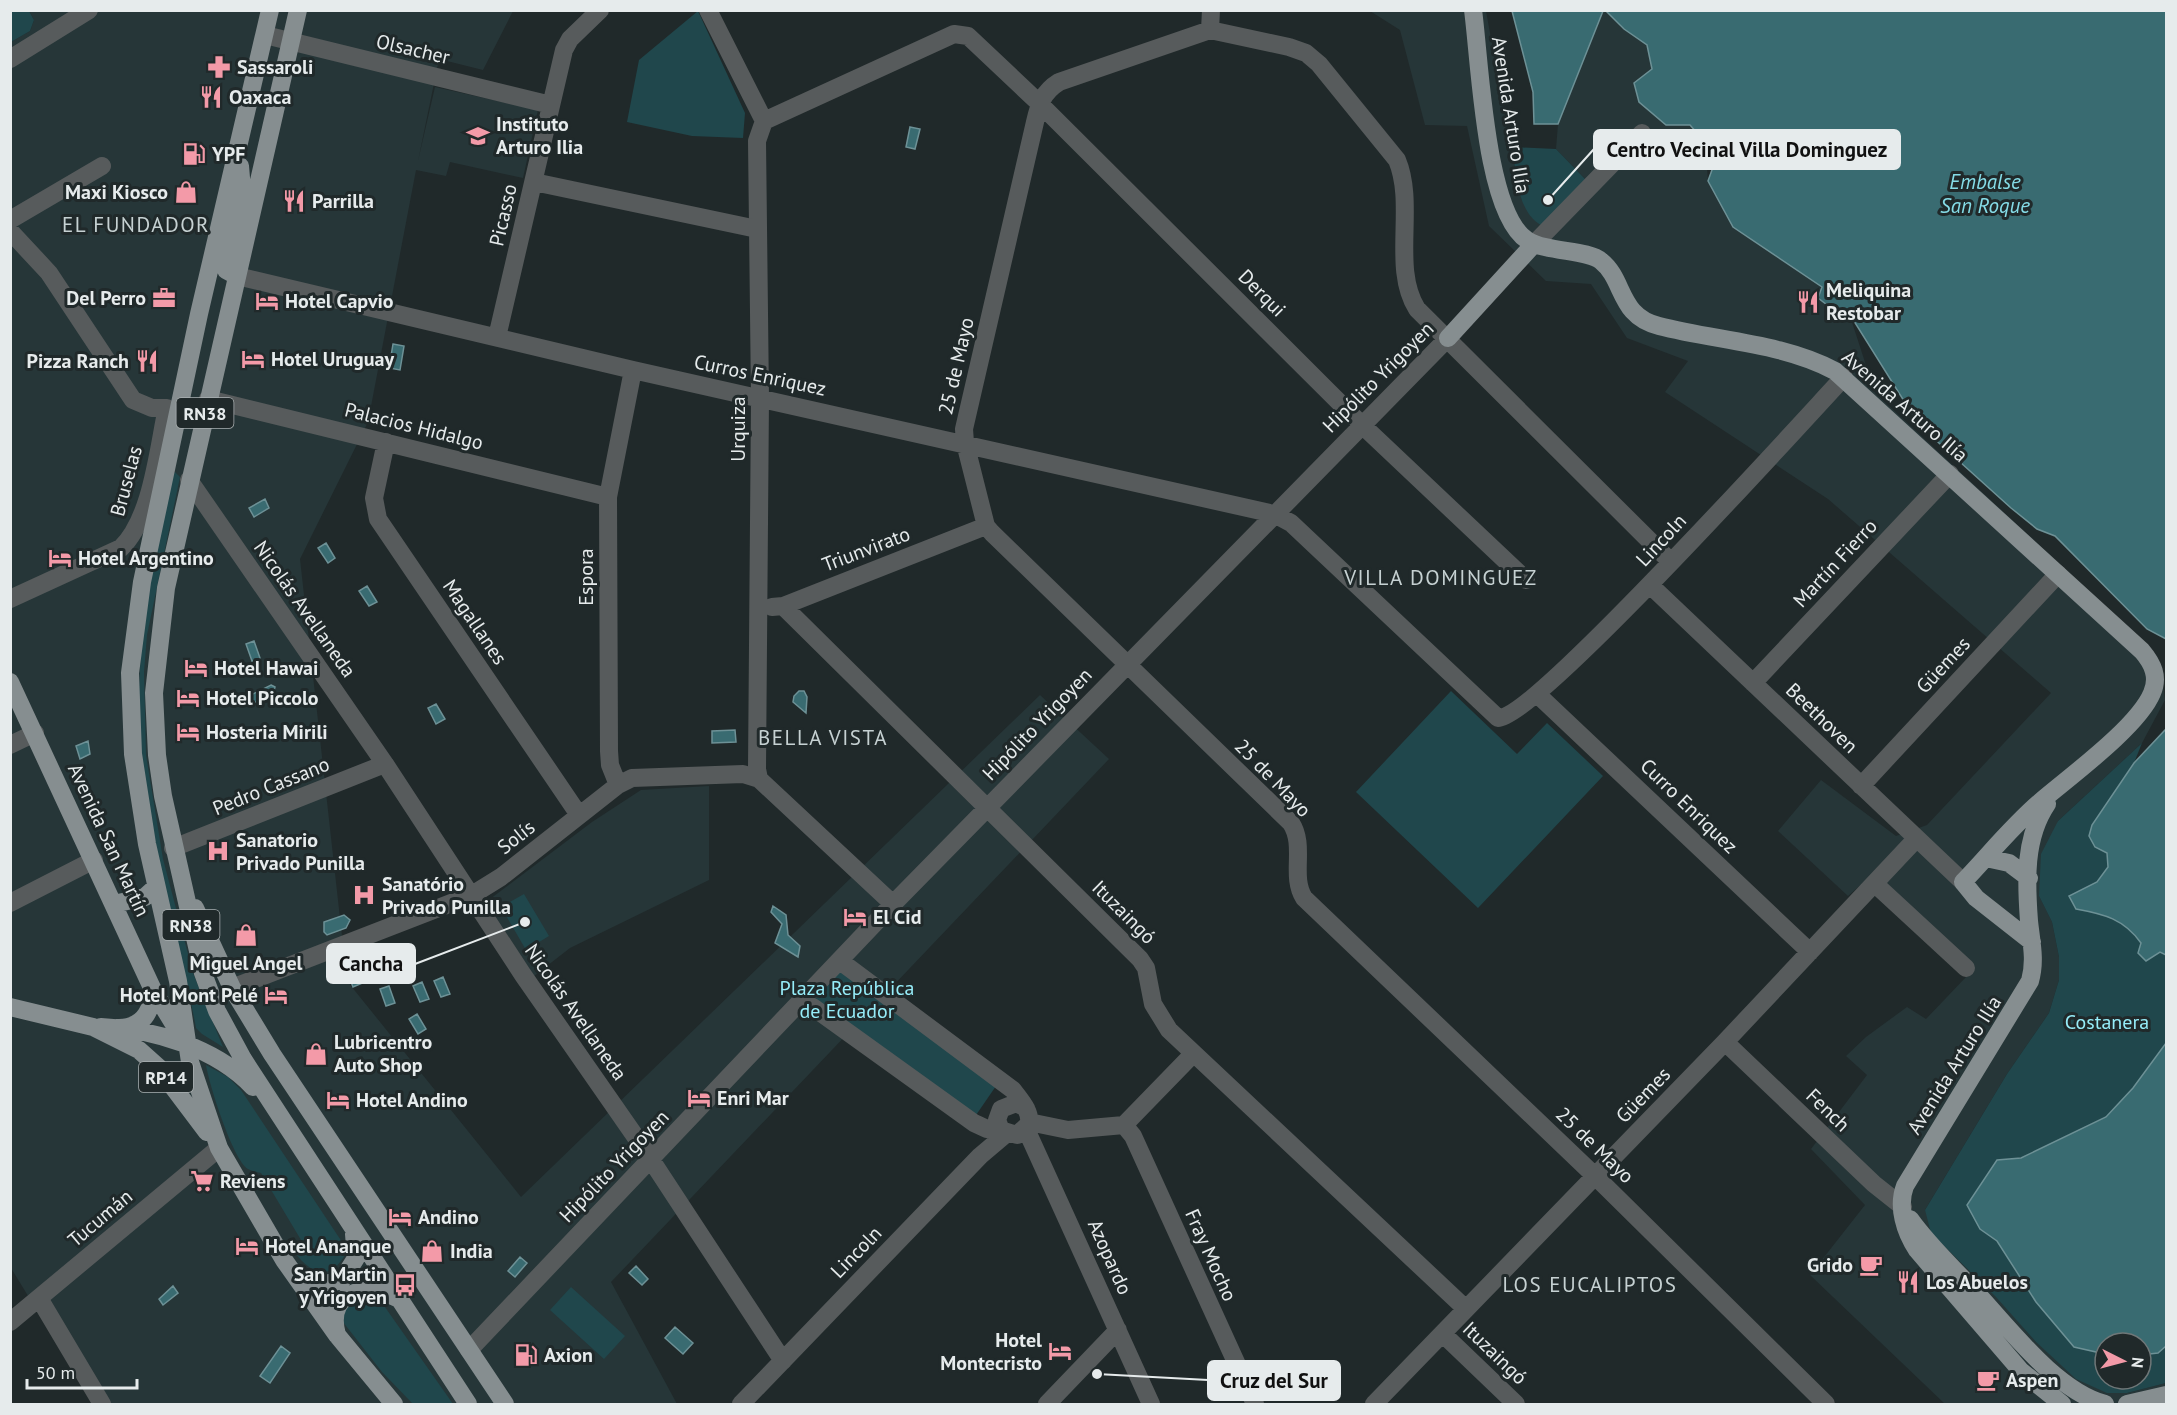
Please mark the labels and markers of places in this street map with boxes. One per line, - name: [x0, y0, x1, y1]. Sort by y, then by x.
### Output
- pharmacy icon: Sassaroli: [206, 54, 232, 80]
- place label: Sassaroli: [237, 54, 313, 80]
- restaurant icon: Oaxaca: [198, 84, 224, 110]
- place label: Oaxaca: [229, 84, 291, 110]
- place label: Instituto Arturo Ilia: [496, 111, 583, 160]
- school or university icon: Instituto Arturo Ilia: [465, 123, 491, 149]
- callout: Centro Vecinal Villa Dominguez: [1594, 130, 1900, 169]
- fuel station icon: YPF: [181, 141, 207, 167]
- place label: YPF: [211, 141, 245, 167]
- place label: Maxi Kiosco: [65, 179, 168, 205]
- shop icon: Maxi Kiosco: [173, 179, 199, 205]
- restaurant icon: Parrilla: [281, 188, 307, 214]
- place label: Parrilla: [312, 188, 374, 214]
- place label: Meliquina Restobar: [1826, 277, 1911, 326]
- place label: Del Perro: [66, 285, 146, 311]
- office icon: Del Perro: [151, 285, 177, 311]
- hotel icon: Hotel Capvio: [254, 288, 280, 314]
- place label: Hotel Capvio: [285, 288, 394, 314]
- restaurant icon: Meliquina Restobar: [1795, 289, 1821, 315]
- hotel icon: Hotel Uruguay: [240, 346, 266, 372]
- place label: Hotel Uruguay: [271, 346, 394, 372]
- place label: Pizza Ranch: [26, 348, 129, 374]
- restaurant icon: Pizza Ranch: [134, 348, 160, 374]
- hotel icon: Hotel Argentino: [47, 545, 73, 571]
- place label: Hotel Argentino: [78, 545, 214, 571]
- hotel icon: Hotel Hawai: [183, 655, 209, 681]
- place label: Hotel Hawai: [214, 655, 318, 681]
- hotel icon: Hotel Piccolo: [175, 685, 201, 711]
- place label: Hotel Piccolo: [206, 685, 319, 711]
- hotel icon: Hosteria Mirili: [175, 719, 201, 745]
- place label: Hosteria Mirili: [206, 719, 328, 745]
- place label: Sanatorio Privado Punilla: [236, 827, 365, 876]
- hospital icon: Sanatorio Privado Punilla: [205, 838, 231, 864]
- place label: Sanatório Privado Punilla: [382, 871, 511, 920]
- hospital icon: Sanatório Privado Punilla: [351, 882, 377, 908]
- hotel icon: El Cid: [842, 904, 868, 930]
- place label: El Cid: [873, 904, 921, 930]
- shop icon: Miguel Angel: [233, 922, 259, 948]
- callout: Cancha: [327, 944, 415, 983]
- place label: Miguel Angel: [190, 950, 303, 976]
- place label: Hotel Mont Pelé: [120, 982, 258, 1008]
- hotel icon: Hotel Mont Pelé: [263, 982, 289, 1008]
- place label: Lubricentro Auto Shop: [334, 1029, 433, 1078]
- shop icon: Lubricentro Auto Shop: [303, 1041, 329, 1067]
- hotel icon: Enri Mar: [686, 1085, 712, 1111]
- place label: Enri Mar: [717, 1085, 789, 1111]
- hotel icon: Hotel Andino: [325, 1087, 351, 1113]
- place label: Hotel Andino: [356, 1087, 468, 1113]
- supermarket icon: Reviens: [189, 1168, 215, 1194]
- place label: Reviens: [220, 1168, 285, 1194]
- hotel icon: Andino: [387, 1204, 413, 1230]
- place label: Andino: [418, 1204, 479, 1230]
- hotel icon: Hotel Ananque: [234, 1233, 260, 1259]
- place label: Hotel Ananque: [265, 1233, 391, 1259]
- shop icon: India: [419, 1238, 445, 1264]
- place label: India: [450, 1238, 493, 1264]
- place label: Grido: [1807, 1252, 1853, 1278]
- cafe icon: Grido: [1858, 1252, 1884, 1278]
- place label: San Martin y Yrigoyen: [294, 1261, 387, 1310]
- restaurant icon: Los Abuelos: [1895, 1269, 1921, 1295]
- place label: Los Abuelos: [1926, 1269, 2028, 1295]
- bus stop icon: San Martin y Yrigoyen: [392, 1272, 418, 1298]
- place label: Hotel Montecristo: [940, 1327, 1042, 1376]
- hotel icon: Hotel Montecristo: [1047, 1338, 1073, 1364]
- fuel station icon: Axion: [513, 1342, 539, 1368]
- place label: Axion: [544, 1342, 593, 1368]
- callout: Cruz del Sur: [1208, 1361, 1340, 1400]
- cafe icon: Aspen: [1975, 1367, 2001, 1393]
- place label: Aspen: [2006, 1367, 2058, 1393]

